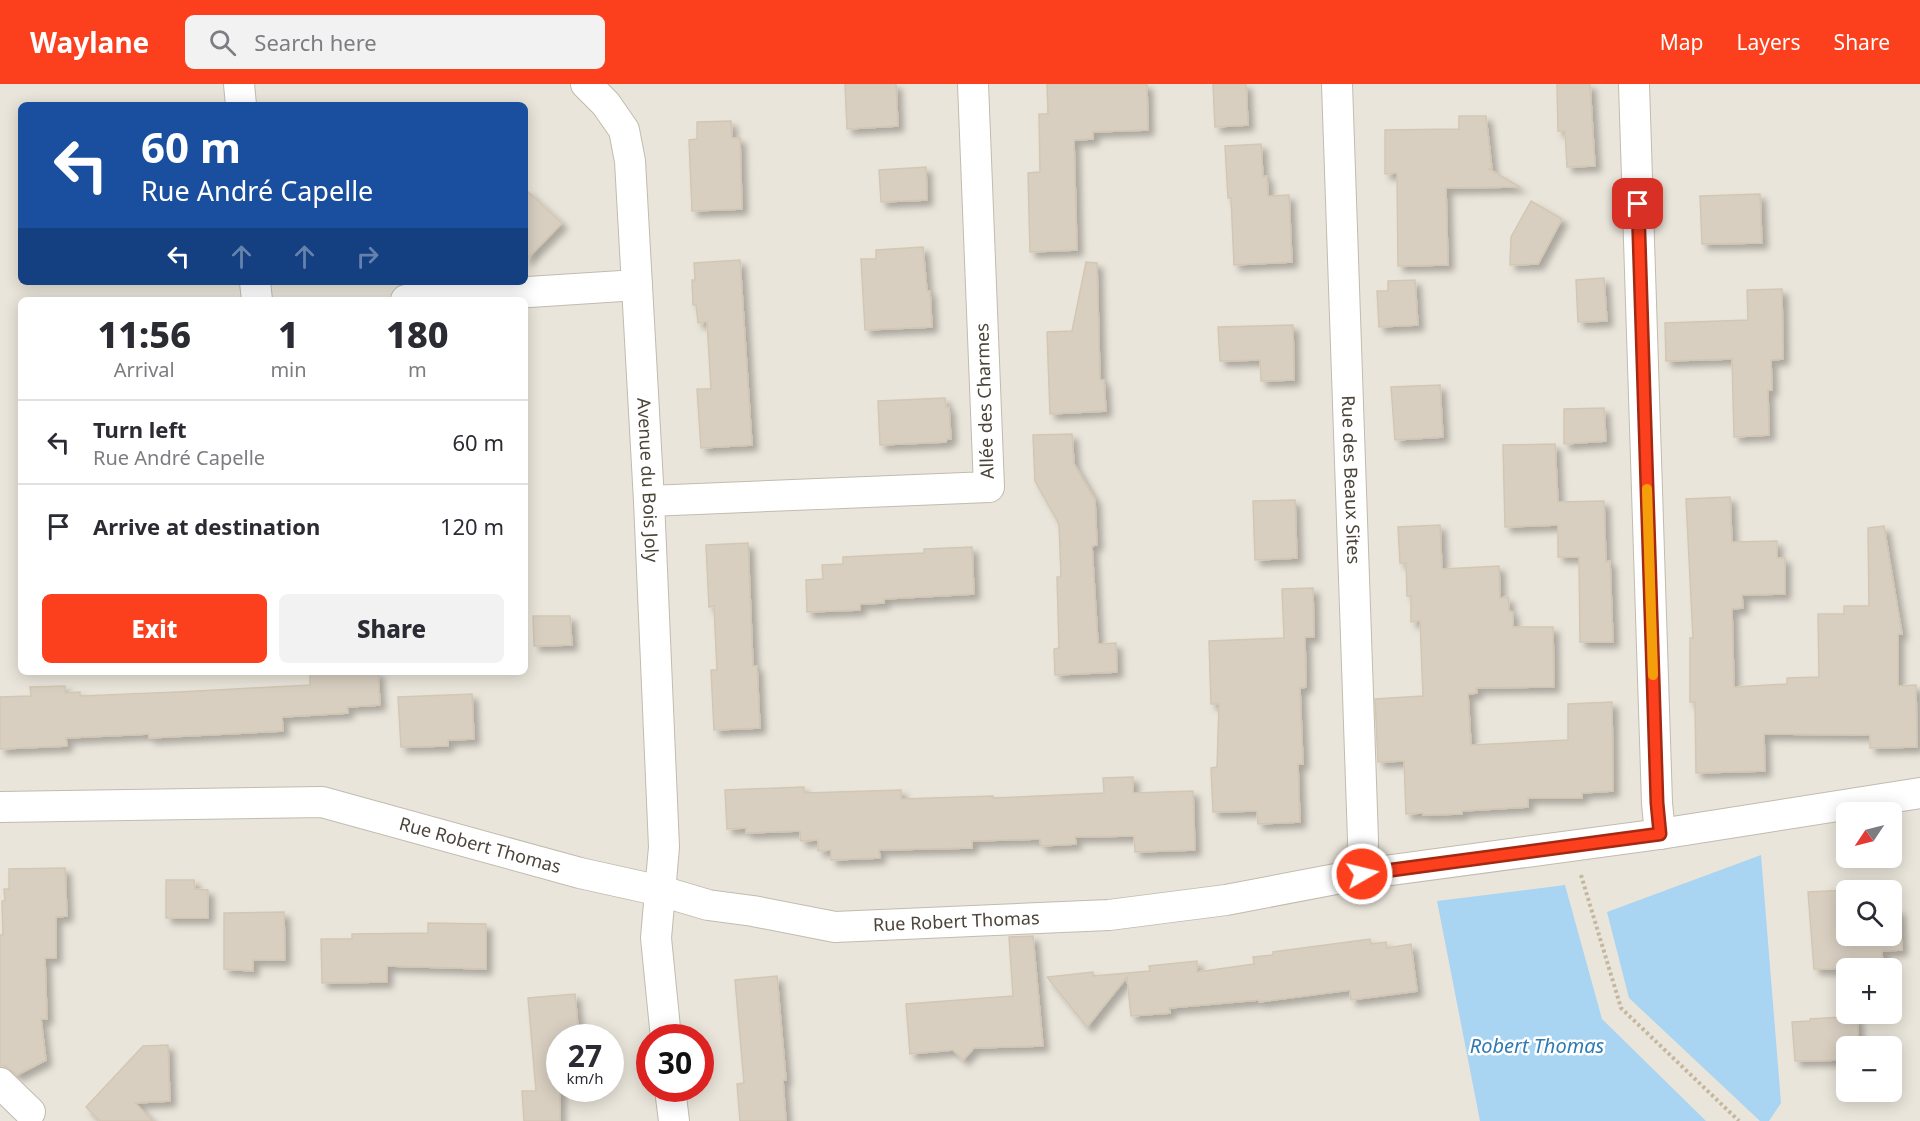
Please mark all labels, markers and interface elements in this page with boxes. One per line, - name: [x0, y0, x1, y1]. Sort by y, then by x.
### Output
- search box: [185, 15, 605, 69]
- text: Waylane: [30, 23, 149, 61]
- icon: search: [206, 26, 239, 59]
- text: Search here: [254, 27, 377, 57]
- text: Map: [1660, 28, 1704, 56]
- text: Layers: [1737, 28, 1801, 56]
- text: Share: [1834, 28, 1890, 56]
- text: 60 m: [141, 118, 241, 175]
- icon: left: [42, 126, 120, 204]
- text: Rue André Capelle: [141, 172, 373, 209]
- pin: [1612, 178, 1663, 229]
- icon: arrive: [1621, 187, 1654, 220]
- icon: left: [162, 240, 195, 273]
- icon: ahead: [225, 240, 258, 273]
- icon: ahead: [288, 240, 321, 273]
- icon: right: [351, 240, 384, 273]
- text: 11:56: [97, 310, 191, 359]
- text: 1: [278, 310, 299, 359]
- text: 180: [386, 310, 449, 359]
- street label: Allée des Charmes: [969, 323, 999, 479]
- text: Arrival: [114, 356, 175, 383]
- text: min: [270, 356, 307, 383]
- text: m: [408, 356, 427, 383]
- street label: Rue des Beaux Sites: [1337, 395, 1367, 565]
- street label: Avenue du Bois Joly: [632, 397, 665, 564]
- text: Turn left: [93, 414, 187, 444]
- icon: left: [42, 426, 75, 459]
- text: 60 m: [453, 427, 504, 457]
- text: Rue André Capelle: [93, 444, 265, 471]
- icon: arrive: [42, 510, 75, 543]
- text: Arrive at destination: [93, 511, 320, 541]
- text: 120 m: [440, 511, 504, 541]
- button: Exit: [42, 594, 267, 663]
- button: Share: [279, 594, 504, 663]
- north arrow: [1836, 802, 1902, 868]
- map controls: [1836, 802, 1902, 1102]
- street label: Rue Robert Thomas: [397, 811, 564, 878]
- position arrow: [1330, 842, 1394, 906]
- button: search: [1836, 880, 1902, 946]
- street label: Rue Robert Thomas: [872, 905, 1040, 936]
- button: +: [1836, 958, 1902, 1024]
- speed limit sign: 30: [636, 1024, 714, 1102]
- water label: Robert Thomas: [1470, 1032, 1605, 1059]
- text: 27: [568, 1035, 602, 1076]
- button: −: [1836, 1036, 1902, 1102]
- text: km/h: [567, 1068, 603, 1088]

